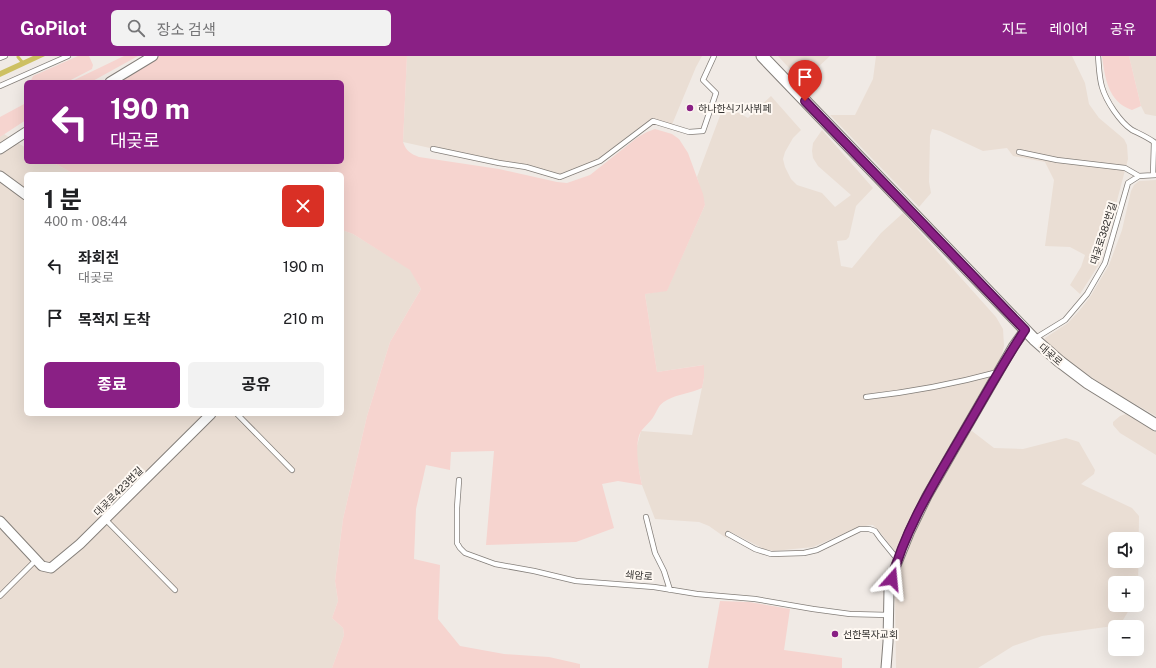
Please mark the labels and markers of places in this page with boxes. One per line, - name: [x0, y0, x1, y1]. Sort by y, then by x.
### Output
- pin: [788, 60, 822, 101]
- place label: 하나한식기사뷔페: [698, 102, 772, 114]
- marker: 하나한식기사뷔페: [685, 103, 695, 113]
- place label: 선한목자교회: [843, 628, 898, 640]
- marker: 선한목자교회: [830, 629, 840, 639]

